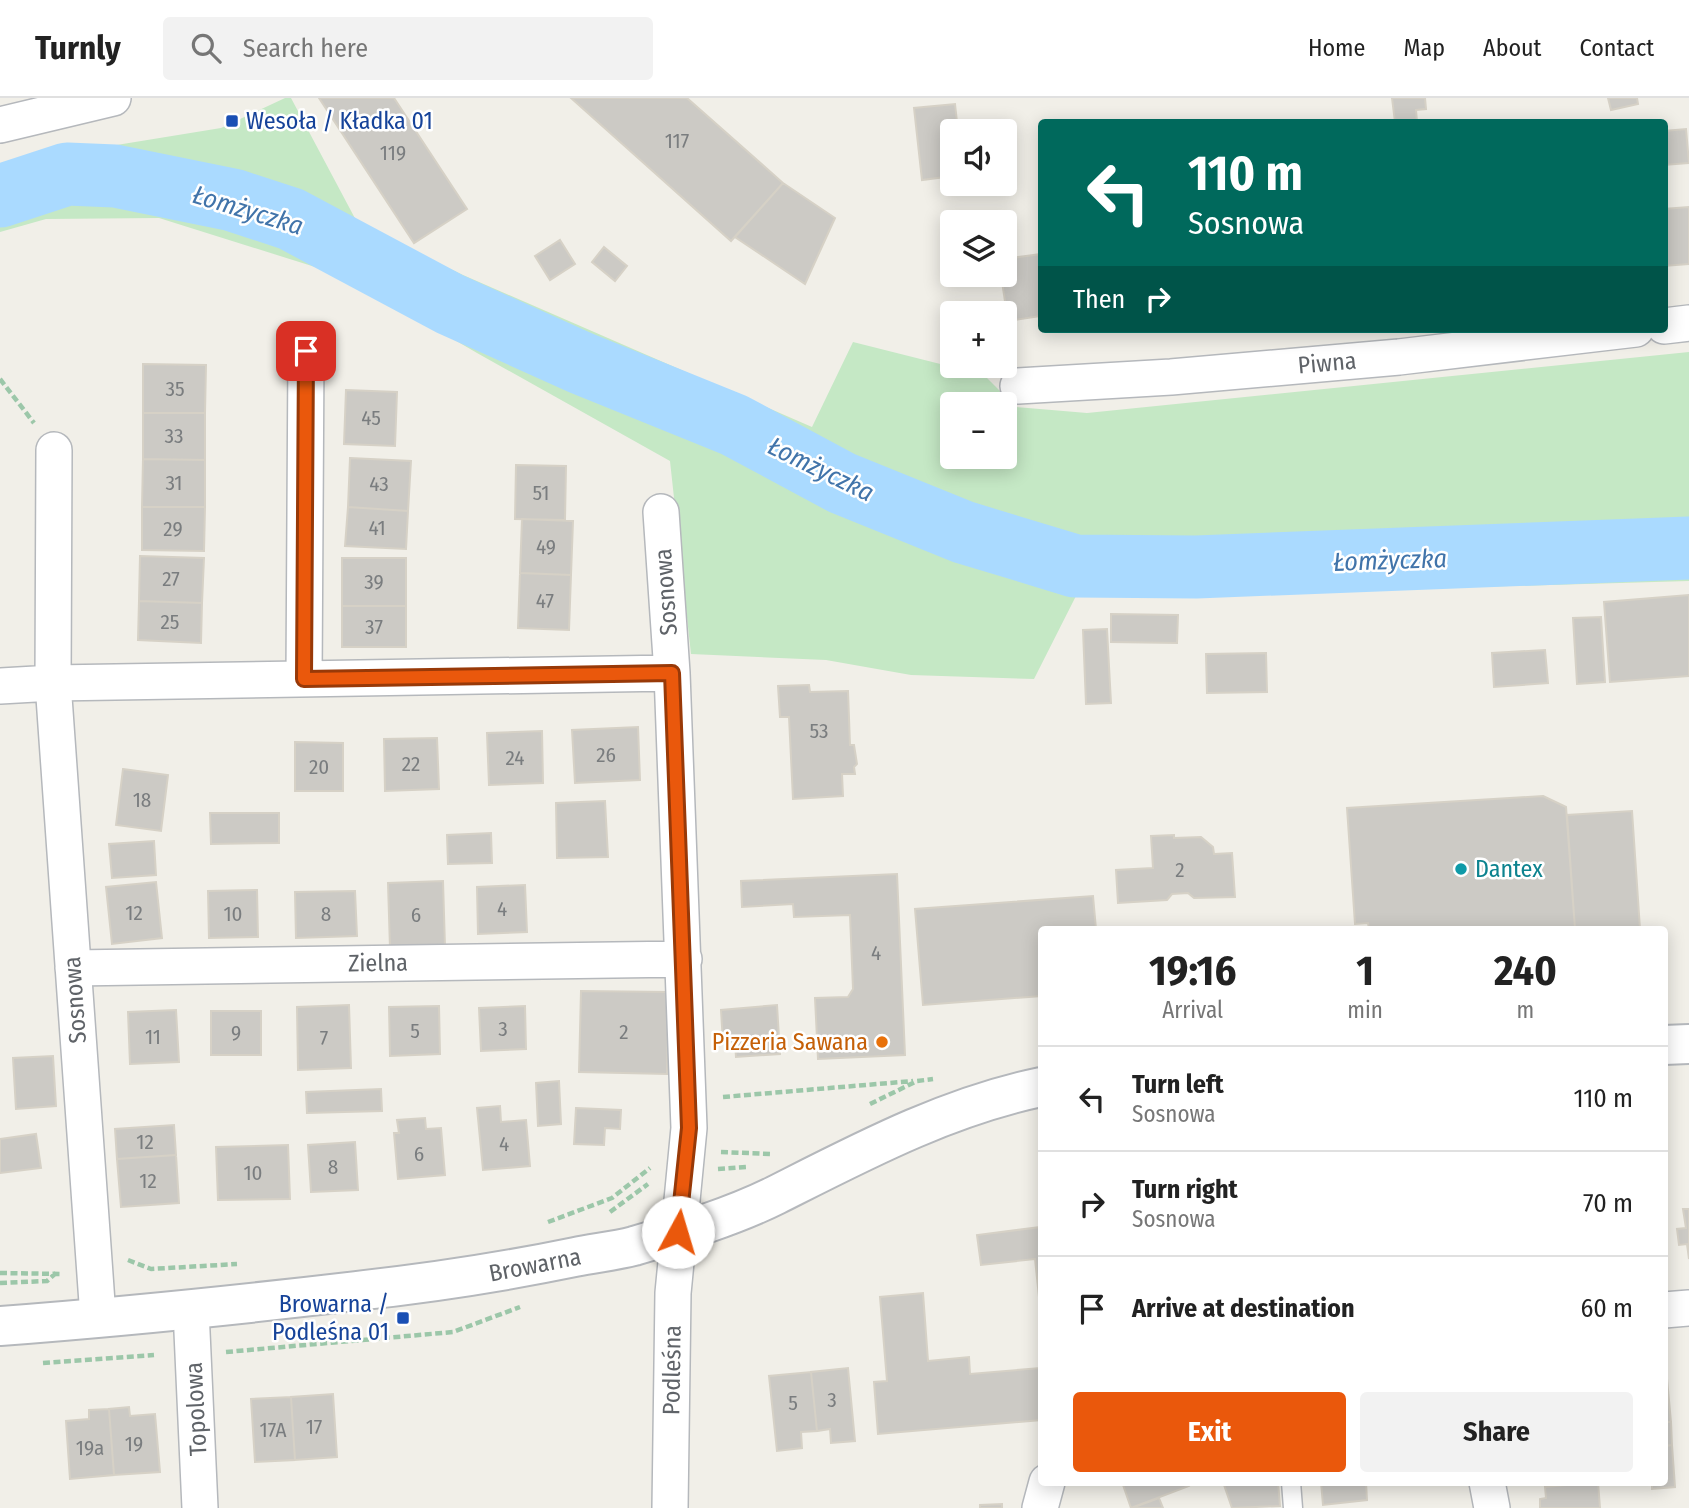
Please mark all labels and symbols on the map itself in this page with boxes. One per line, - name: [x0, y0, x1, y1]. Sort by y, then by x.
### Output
- place label: Wesoła / Kładka 01: [246, 107, 433, 135]
- marker: Wesoła / Kładka 01: [224, 113, 240, 129]
- house number: 117: [665, 128, 689, 154]
- house number: 119: [380, 140, 406, 166]
- water label: Łomżyczka: [189, 179, 307, 242]
- pin: [276, 321, 336, 381]
- street label: Piwna: [1297, 346, 1357, 380]
- house number: 35: [165, 376, 185, 402]
- house number: 45: [361, 405, 381, 431]
- house number: 33: [165, 423, 183, 449]
- water label: Łomżyczka: [763, 431, 879, 508]
- house number: 31: [165, 470, 183, 496]
- house number: 43: [369, 471, 389, 497]
- house number: 51: [533, 480, 549, 506]
- house number: 41: [368, 515, 386, 541]
- house number: 29: [163, 516, 183, 542]
- house number: 49: [536, 534, 556, 560]
- water label: Łomżyczka: [1333, 543, 1448, 578]
- street label: Sosnowa: [649, 548, 683, 636]
- house number: 27: [162, 566, 180, 592]
- house number: 39: [364, 569, 384, 595]
- house number: 47: [536, 588, 554, 614]
- house number: 25: [161, 609, 179, 635]
- house number: 37: [365, 614, 383, 640]
- house number: 53: [810, 718, 828, 744]
- house number: 26: [596, 742, 616, 768]
- house number: 24: [505, 745, 525, 771]
- house number: 22: [402, 751, 420, 777]
- house number: 20: [309, 754, 329, 780]
- house number: 18: [133, 787, 151, 813]
- place label: Dantex: [1475, 855, 1543, 883]
- house number: 2: [1175, 857, 1185, 883]
- marker: Dantex: [1453, 861, 1469, 877]
- house number: 4: [497, 896, 507, 922]
- house number: 12: [125, 900, 143, 926]
- house number: 10: [223, 901, 243, 927]
- house number: 8: [321, 901, 331, 927]
- house number: 6: [411, 902, 421, 928]
- house number: 4: [871, 940, 881, 966]
- street label: Zielna: [348, 948, 408, 978]
- street label: Sosnowa: [58, 956, 92, 1044]
- house number: 3: [498, 1016, 508, 1042]
- house number: 5: [410, 1018, 420, 1044]
- house number: 2: [619, 1019, 629, 1045]
- house number: 9: [231, 1020, 241, 1046]
- house number: 11: [145, 1024, 161, 1050]
- house number: 7: [320, 1025, 328, 1051]
- place label: Pizzeria Sawana: [712, 1028, 868, 1056]
- marker: Pizzeria Sawana: [874, 1034, 890, 1050]
- house number: 12: [136, 1129, 154, 1155]
- house number: 4: [499, 1131, 509, 1157]
- house number: 6: [414, 1141, 424, 1167]
- house number: 8: [328, 1154, 338, 1180]
- house number: 10: [243, 1160, 263, 1186]
- house number: 12: [139, 1168, 157, 1194]
- position arrow: [641, 1195, 715, 1269]
- street label: Browarna: [486, 1242, 584, 1288]
- place label: Browarna / Podleśna 01: [272, 1290, 389, 1346]
- marker: Browarna / Podleśna 01: [395, 1310, 411, 1326]
- street label: Podleśna: [657, 1325, 687, 1415]
- street label: Topolowa: [180, 1361, 212, 1457]
- house number: 3: [827, 1387, 837, 1413]
- house number: 5: [788, 1390, 798, 1416]
- house number: 17: [306, 1414, 322, 1440]
- house number: 17A: [259, 1417, 287, 1443]
- house number: 19: [125, 1431, 143, 1457]
- house number: 19a: [76, 1435, 104, 1461]

